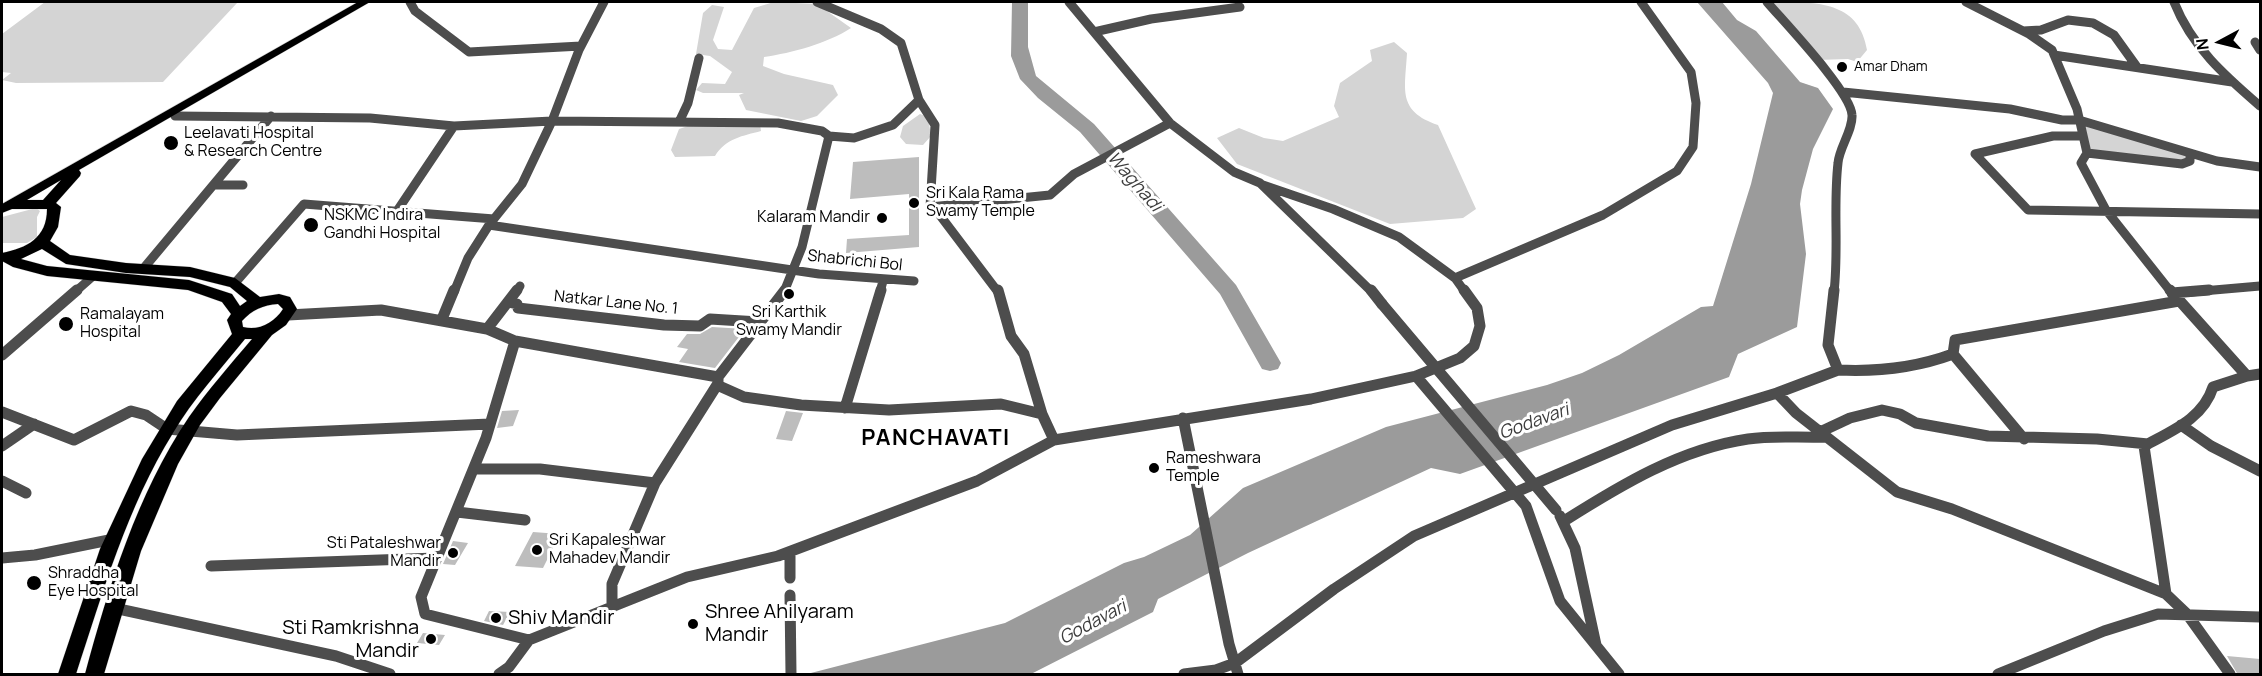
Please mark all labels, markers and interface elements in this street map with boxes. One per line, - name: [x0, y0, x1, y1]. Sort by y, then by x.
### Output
- north arrow: [2190, 12, 2250, 72]
- text: N: [2191, 37, 2214, 51]
- place label: Amar Dham: [1854, 59, 1928, 75]
- marker: Amar Dham: [1835, 60, 1849, 74]
- place label: Leelavati Hospital & Research Centre: [184, 124, 322, 162]
- marker: Leelavati Hospital & Research Centre: [162, 134, 180, 152]
- water label: Waghadi: [1102, 148, 1166, 216]
- place label: Sri Kala Rama Swamy Temple: [926, 184, 1035, 222]
- marker: Sri Kala Rama Swamy Temple: [907, 196, 921, 210]
- place label: NSKMC Indira Gandhi Hospital: [324, 206, 441, 244]
- place label: Kalaram Mandir: [757, 208, 870, 228]
- marker: Kalaram Mandir: [875, 211, 889, 225]
- marker: NSKMC Indira Gandhi Hospital: [302, 216, 320, 234]
- street label: Shabrichi Bol: [806, 246, 904, 276]
- street label: Natkar Lane No. 1: [553, 287, 679, 319]
- marker: Sri Karthik Swamy Mandir: [782, 287, 796, 301]
- place label: Sri Karthik Swamy Mandir: [736, 303, 842, 341]
- place label: Ramalayam Hospital: [80, 305, 164, 343]
- marker: Ramalayam Hospital: [57, 315, 75, 333]
- water label: Godavari: [1496, 399, 1572, 445]
- district label: PANCHAVATI: [861, 426, 1011, 452]
- place label: Rameshwara Temple: [1166, 449, 1261, 487]
- marker: Rameshwara Temple: [1147, 461, 1161, 475]
- place label: Sri Kapaleshwar Mahadev Mandir: [549, 531, 670, 569]
- place label: Sti Pataleshwar Mandir: [327, 534, 441, 572]
- marker: Sri Kapaleshwar Mahadev Mandir: [530, 543, 544, 557]
- marker: Sti Pataleshwar Mandir: [446, 546, 460, 560]
- place label: Shraddha Eye Hospital: [48, 564, 139, 602]
- marker: Shraddha Eye Hospital: [25, 574, 43, 592]
- water label: Godavari: [1056, 596, 1130, 650]
- place label: Shree Ahilyaram Mandir: [705, 600, 854, 647]
- place label: Shiv Mandir: [508, 606, 615, 630]
- marker: Shiv Mandir: [489, 611, 503, 625]
- place label: Sti Ramkrishna Mandir: [282, 616, 419, 663]
- marker: Shree Ahilyaram Mandir: [686, 617, 700, 631]
- marker: Sti Ramkrishna Mandir: [424, 632, 438, 646]

